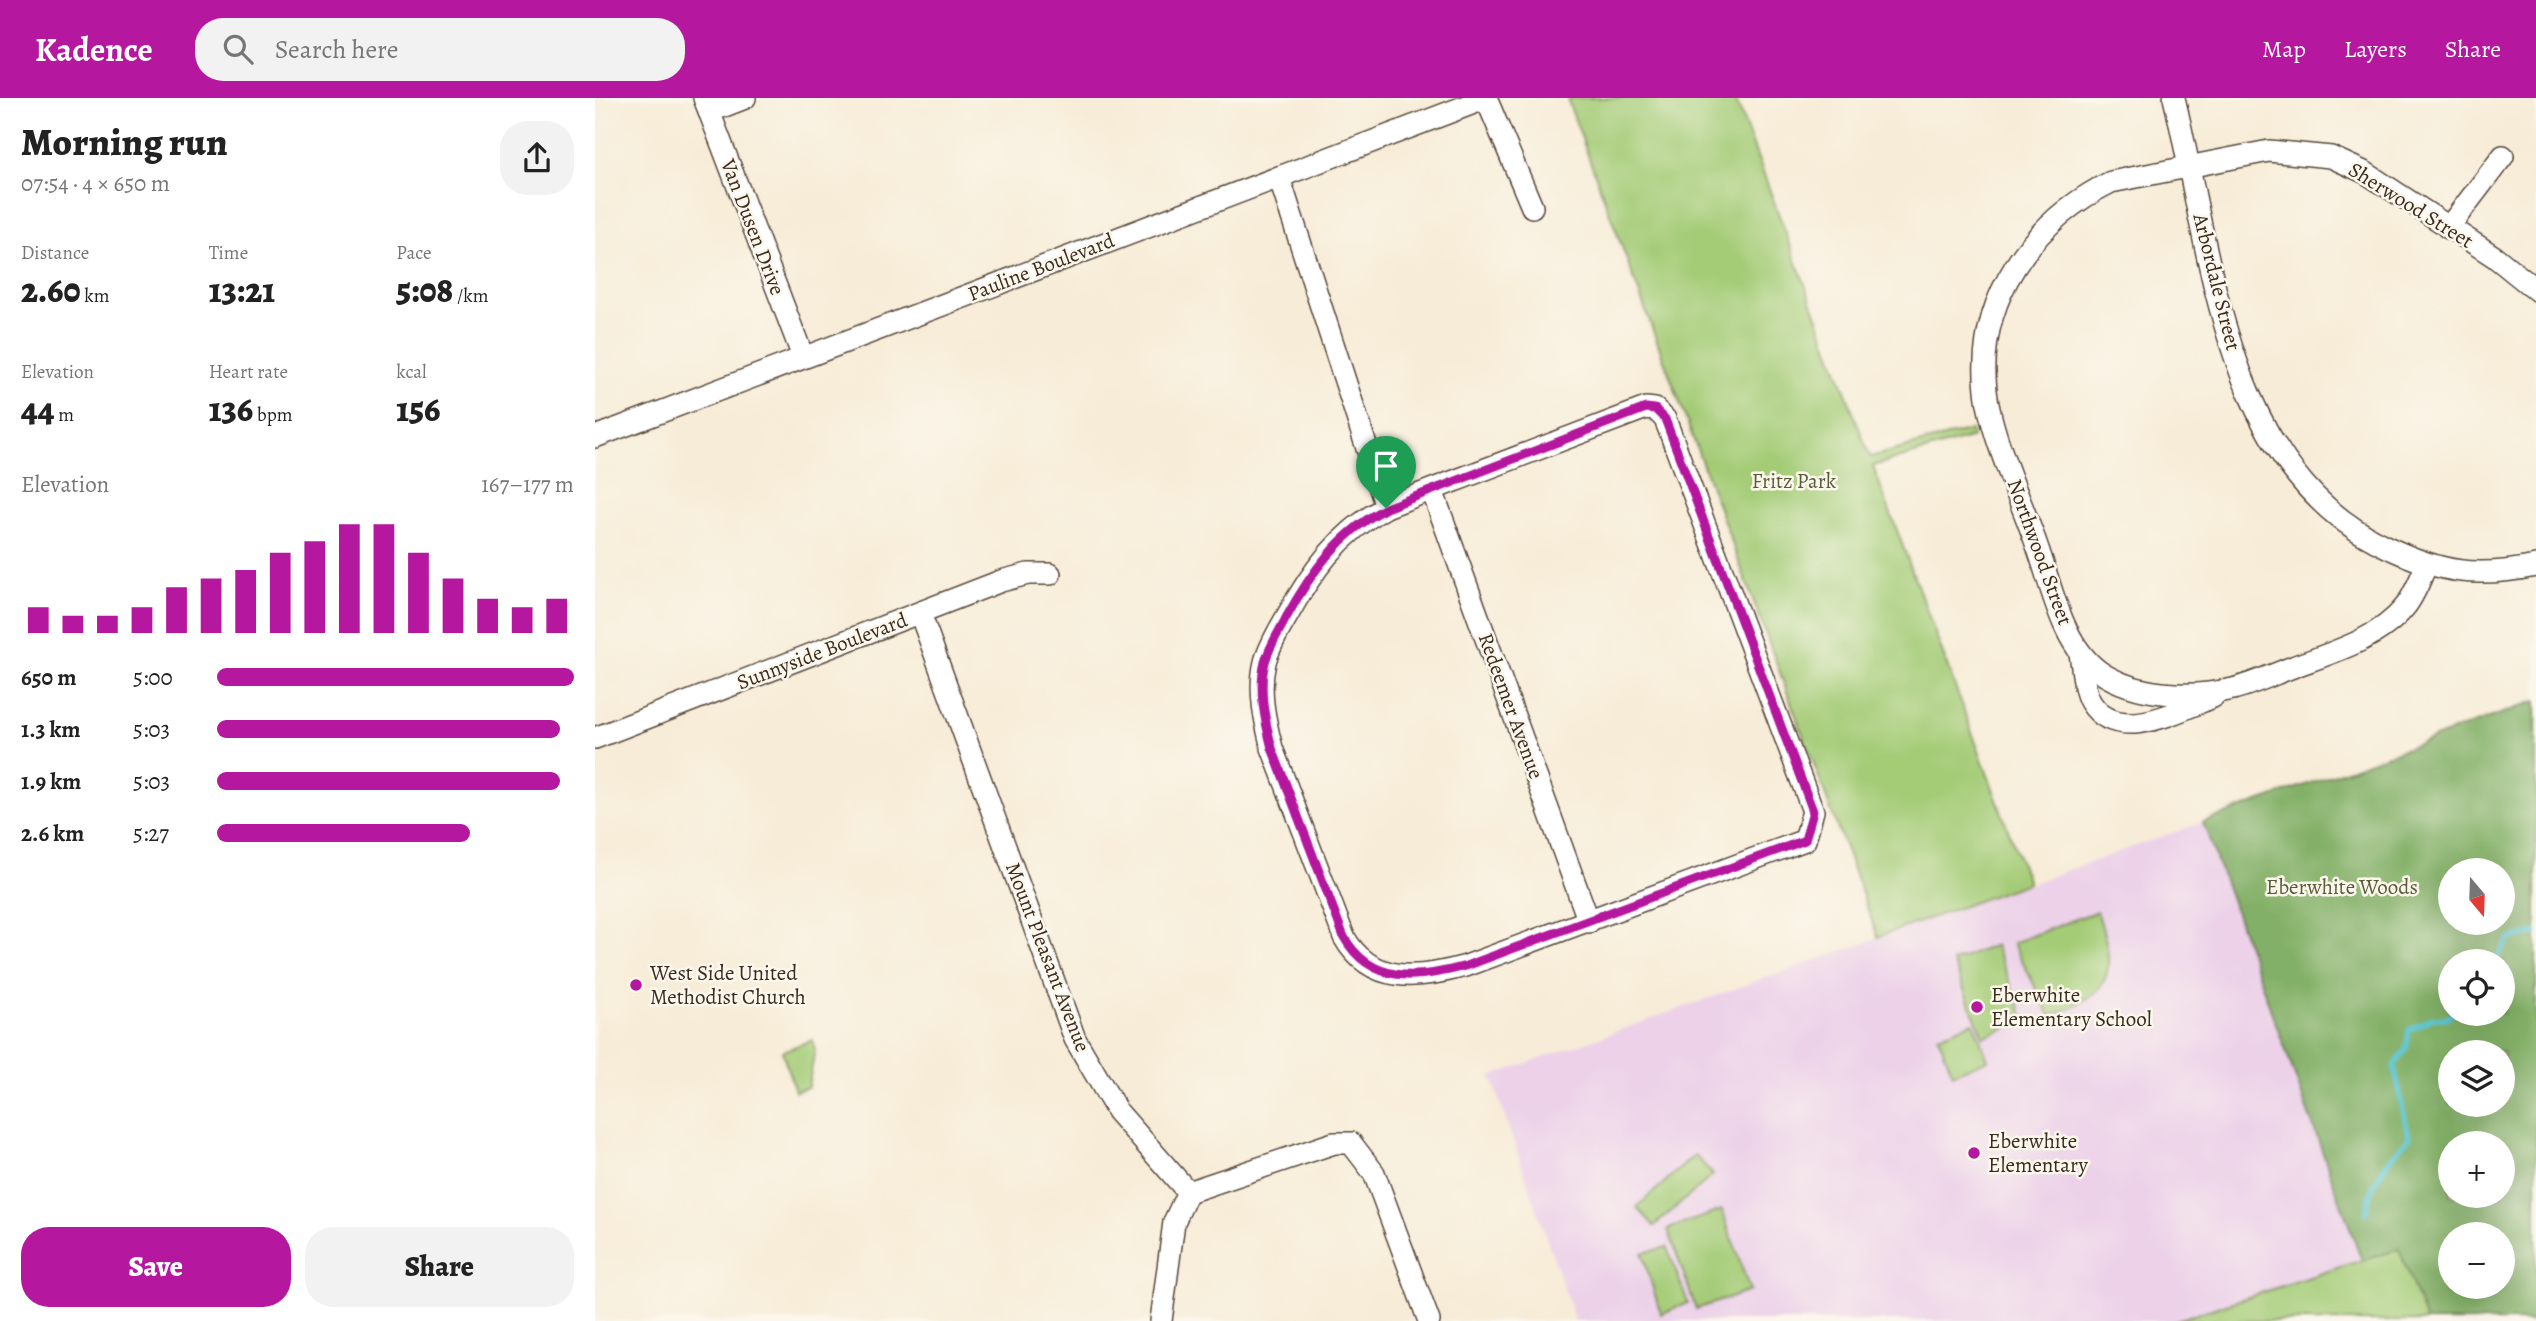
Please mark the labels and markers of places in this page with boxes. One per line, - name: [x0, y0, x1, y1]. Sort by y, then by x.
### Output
- pin: [1356, 436, 1416, 508]
- place label: West Side United Methodist Church: [649, 959, 806, 1011]
- marker: West Side United Methodist Church: [628, 977, 644, 993]
- place label: Eberwhite Elementary School: [1991, 981, 2152, 1033]
- marker: Eberwhite Elementary School: [1969, 999, 1985, 1015]
- place label: Eberwhite Elementary: [1988, 1127, 2088, 1179]
- marker: Eberwhite Elementary: [1966, 1145, 1982, 1161]

